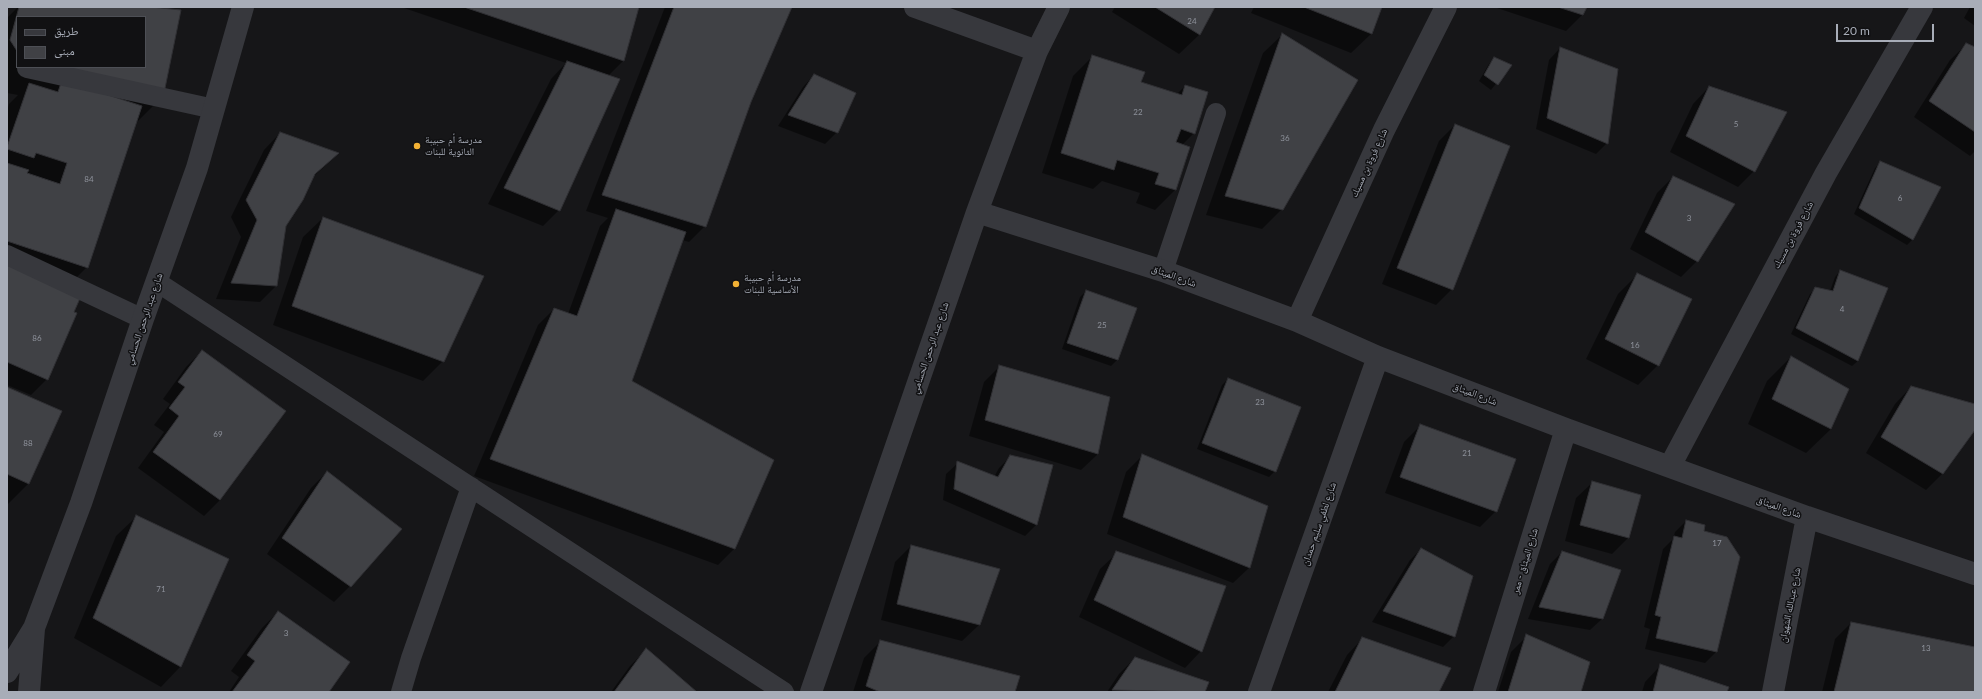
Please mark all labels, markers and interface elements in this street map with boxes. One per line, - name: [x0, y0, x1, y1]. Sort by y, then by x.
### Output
- legend: [16, 16, 146, 68]
- house number: 24: [1187, 16, 1197, 26]
- scale bar: [1838, 16, 1936, 42]
- text: طريق: [54, 23, 79, 38]
- text: 20 m: [1843, 23, 1870, 38]
- text: مبنى: [54, 43, 75, 58]
- house number: 22: [1133, 107, 1143, 117]
- house number: 5: [1734, 119, 1738, 129]
- street label: شارع فروة بن مسيك: [1348, 127, 1390, 199]
- house number: 36: [1280, 133, 1290, 143]
- place label: مدرسة أم حبيبة الثانوية للبنات: [425, 134, 482, 158]
- marker: مدرسة أم حبيبة الثانوية للبنات: [412, 141, 422, 151]
- house number: 84: [84, 174, 94, 184]
- house number: 6: [1898, 193, 1902, 203]
- street label: شارع فروة بن مسيك: [1770, 199, 1816, 271]
- house number: 3: [1687, 213, 1691, 223]
- street label: شارع الميثاق: [1150, 262, 1198, 290]
- street label: شارع عبد الرحمن الحسامي: [123, 272, 165, 366]
- place label: مدرسة أم حبيبة الأساسية للبنات: [744, 272, 801, 296]
- marker: مدرسة أم حبيبة الأساسية للبنات: [731, 279, 741, 289]
- street label: شارع عبد الرحمن الحسامي: [909, 301, 951, 395]
- house number: 4: [1840, 304, 1844, 314]
- house number: 25: [1097, 320, 1107, 330]
- house number: 86: [32, 333, 42, 343]
- house number: 16: [1630, 340, 1640, 350]
- street label: شارع الميثاق: [1451, 380, 1499, 408]
- house number: 23: [1255, 397, 1265, 407]
- house number: 69: [213, 429, 223, 439]
- house number: 88: [23, 438, 33, 448]
- house number: 21: [1462, 448, 1472, 458]
- street label: شارع لطفي سليم حمدان: [1299, 481, 1339, 567]
- street label: شارع الميثاق: [1755, 493, 1803, 521]
- street label: شارع الميثاق - ممر: [1509, 527, 1541, 595]
- house number: 17: [1712, 538, 1722, 548]
- street label: شارع عبدالله الشهوان: [1777, 566, 1803, 644]
- house number: 71: [156, 584, 166, 594]
- house number: 3: [284, 628, 288, 638]
- house number: 13: [1921, 643, 1931, 653]

